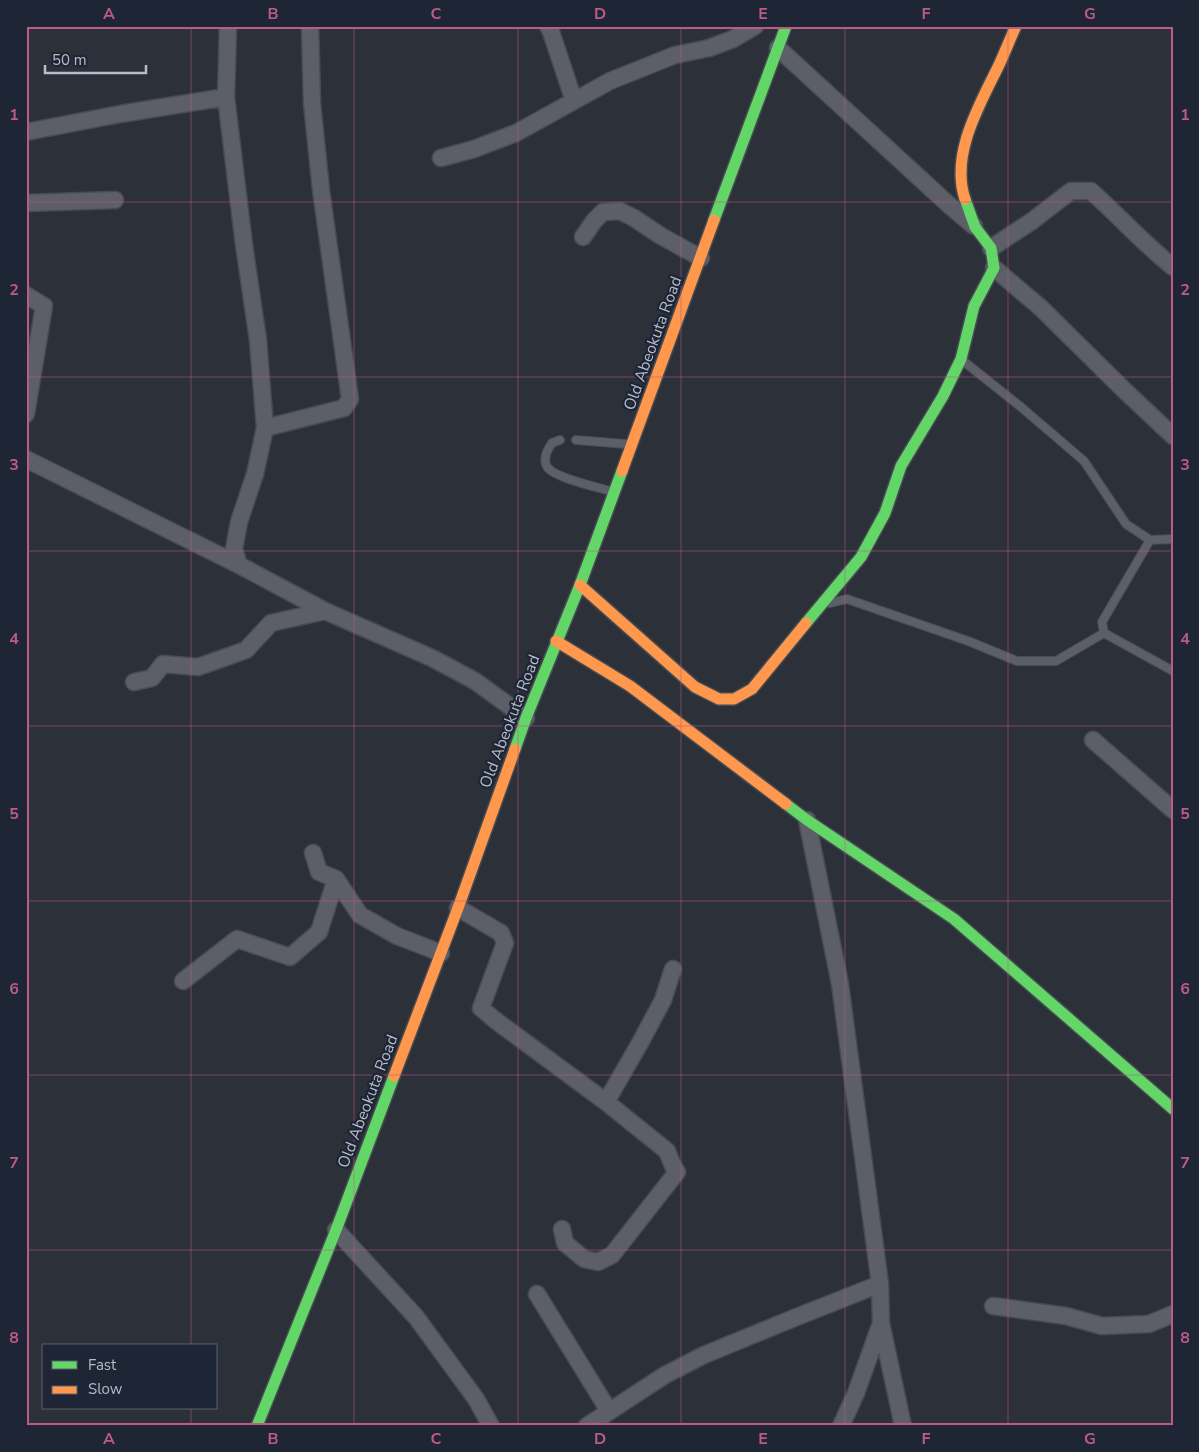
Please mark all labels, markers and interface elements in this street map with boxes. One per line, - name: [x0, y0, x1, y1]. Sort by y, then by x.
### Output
- text: A: [103, 3, 115, 25]
- text: B: [267, 3, 279, 25]
- text: C: [431, 3, 442, 25]
- text: D: [594, 3, 606, 25]
- text: E: [758, 3, 768, 25]
- text: F: [922, 3, 931, 25]
- text: G: [1084, 3, 1096, 25]
- scale bar: [45, 42, 146, 74]
- text: 50 m: [52, 50, 87, 70]
- text: 1: [9, 104, 19, 126]
- text: 1: [1180, 104, 1190, 126]
- street label: Old Abeokuta Road: [618, 273, 687, 413]
- text: 2: [9, 279, 19, 301]
- text: 2: [1180, 279, 1190, 301]
- text: 3: [9, 454, 19, 476]
- text: 3: [1180, 454, 1190, 476]
- text: 4: [9, 628, 19, 650]
- text: 4: [1180, 628, 1190, 650]
- street label: Old Abeokuta Road: [474, 652, 545, 791]
- text: 5: [9, 803, 19, 825]
- text: 5: [1180, 803, 1190, 825]
- text: 6: [9, 978, 19, 1000]
- text: 6: [1180, 978, 1190, 1000]
- street label: Old Abeokuta Road: [332, 1032, 403, 1171]
- text: 7: [9, 1152, 19, 1174]
- text: 7: [1180, 1152, 1190, 1174]
- text: 8: [9, 1327, 19, 1349]
- text: 8: [1180, 1327, 1190, 1349]
- legend: [42, 1344, 218, 1410]
- text: Fast: [88, 1355, 117, 1375]
- text: Slow: [88, 1379, 123, 1399]
- text: A: [103, 1428, 115, 1450]
- text: B: [267, 1428, 279, 1450]
- text: C: [431, 1428, 442, 1450]
- text: D: [594, 1428, 606, 1450]
- text: E: [758, 1428, 768, 1450]
- text: F: [922, 1428, 931, 1450]
- text: G: [1084, 1428, 1096, 1450]

